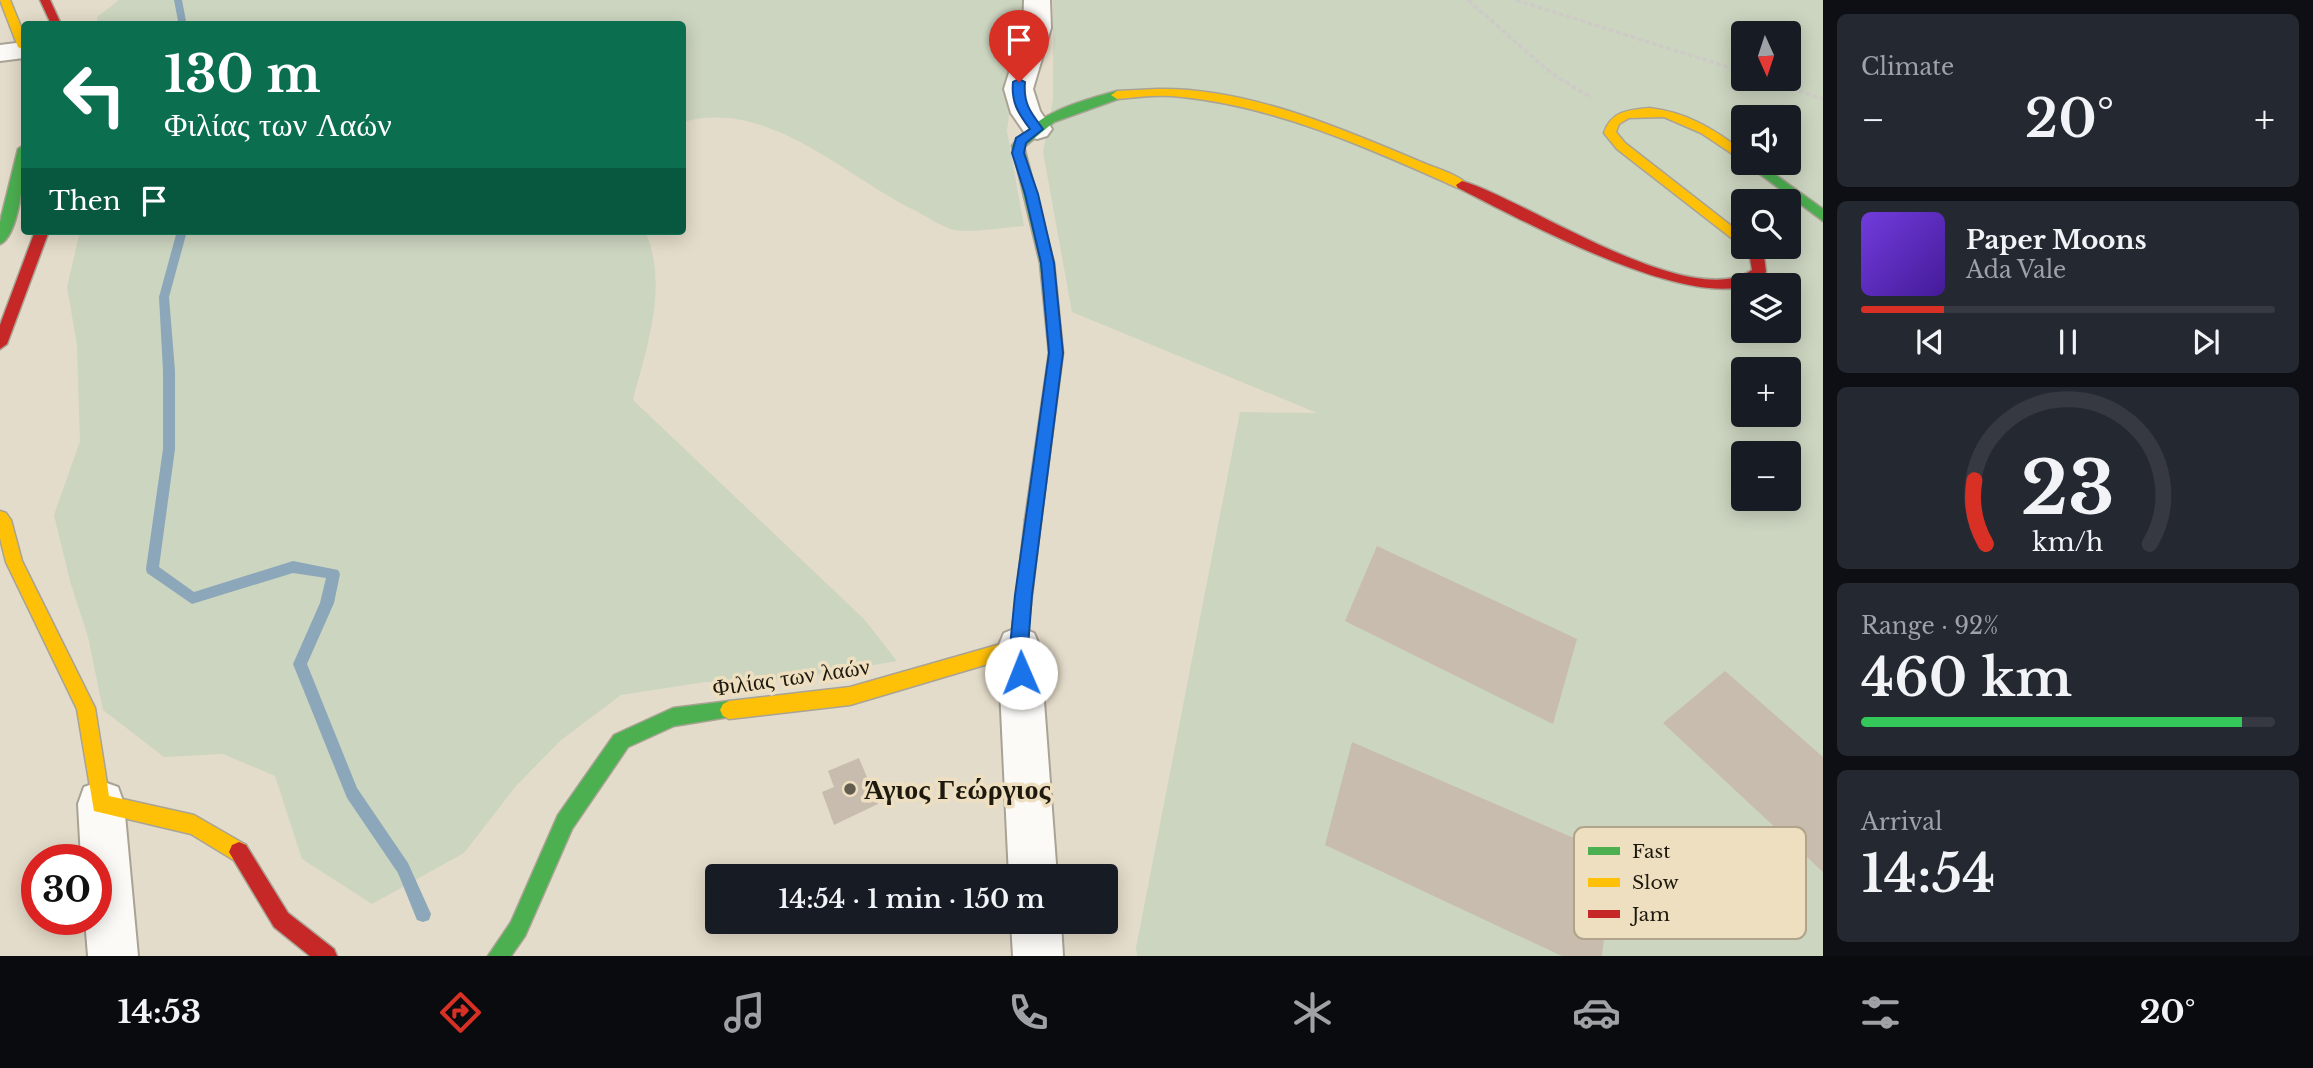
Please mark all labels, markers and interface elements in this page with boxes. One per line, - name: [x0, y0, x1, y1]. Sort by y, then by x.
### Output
- pin: [989, 10, 1049, 82]
- icon: arrive: [1000, 21, 1038, 59]
- north arrow: [1731, 21, 1801, 91]
- map controls: [1731, 21, 1801, 511]
- text: 130 m: [164, 44, 321, 105]
- icon: left: [49, 49, 140, 140]
- text: Climate: [1861, 53, 1954, 81]
- text: 20°: [2025, 87, 2114, 151]
- text: −: [1861, 96, 1885, 143]
- text: +: [2254, 96, 2275, 143]
- text: Φιλίας των Λαών: [164, 105, 392, 145]
- button: sound: [1731, 105, 1801, 175]
- icon: arrive: [135, 182, 173, 220]
- text: Then: [49, 185, 121, 217]
- button: search: [1731, 189, 1801, 259]
- text: Paper Moons: [1966, 224, 2147, 256]
- text: Ada Vale: [1966, 256, 2066, 284]
- button: layers: [1731, 273, 1801, 343]
- icon: previous: [1911, 323, 1949, 361]
- icon: pause: [2049, 323, 2087, 361]
- icon: next: [2187, 323, 2225, 361]
- button: +: [1731, 357, 1801, 427]
- button: −: [1731, 441, 1801, 511]
- text: 23: [2021, 443, 2115, 534]
- text: km/h: [2033, 527, 2103, 558]
- text: Range · 92%: [1861, 612, 1999, 640]
- position arrow: [984, 636, 1058, 710]
- text: 460 km: [1861, 646, 2072, 710]
- street label: Φιλίας των λαών: [711, 652, 871, 702]
- place label: Άγιος Γεώργιος: [864, 772, 1052, 807]
- marker: Άγιος Γεώργιος: [842, 781, 858, 797]
- text: Arrival: [1861, 808, 1942, 836]
- legend: [1574, 827, 1806, 939]
- text: Fast: [1632, 840, 1671, 863]
- text: 14:54: [1861, 842, 1996, 906]
- speed limit sign: 30: [21, 844, 112, 935]
- text: Slow: [1632, 871, 1679, 894]
- text: 14:54 · 1 min · 150 m: [778, 883, 1045, 915]
- text: Jam: [1629, 903, 1670, 926]
- icon: directions: [436, 988, 485, 1037]
- icon: music: [720, 988, 769, 1037]
- icon: phone: [1004, 988, 1053, 1037]
- icon: climate: [1288, 988, 1337, 1037]
- icon: car: [1572, 988, 1621, 1037]
- icon: filters: [1856, 988, 1905, 1037]
- text: 14:53: [117, 992, 201, 1032]
- text: 20°: [2140, 992, 2195, 1032]

